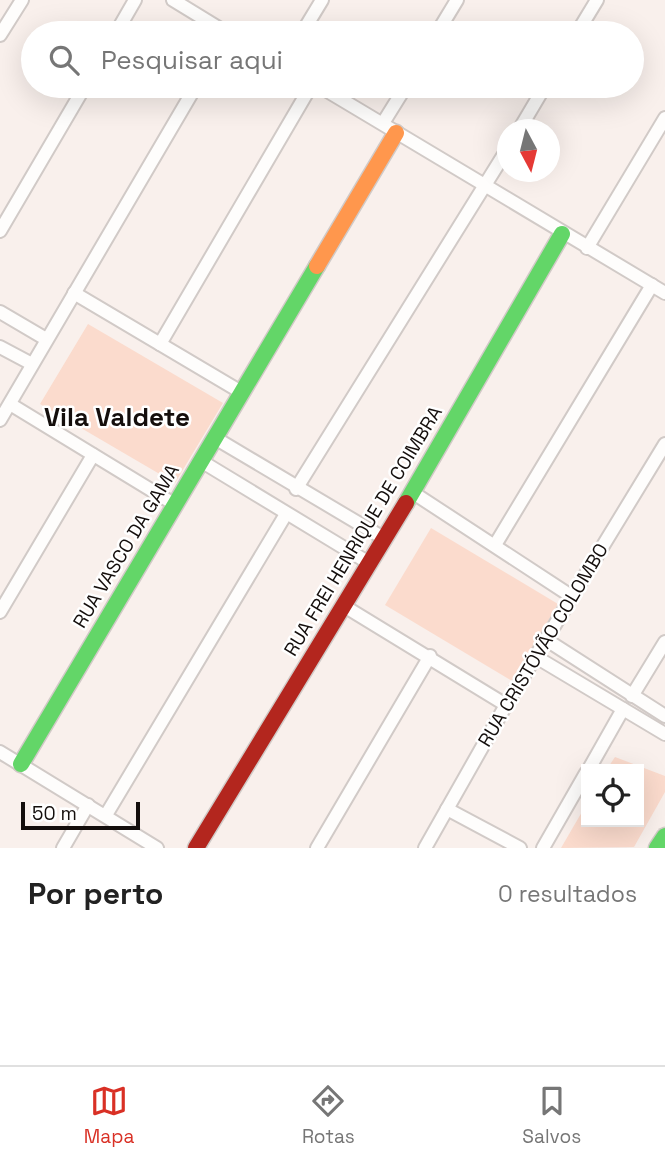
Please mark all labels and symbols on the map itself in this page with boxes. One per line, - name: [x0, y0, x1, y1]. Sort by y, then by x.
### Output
- north arrow: [497, 119, 560, 182]
- district label: Vila Valdete: [44, 400, 190, 434]
- street label: RUA FREI HENRIQUE DE COIMBRA: [278, 401, 448, 661]
- street label: RUA VASCO DA GAMA: [67, 459, 185, 632]
- street label: RUA CRISTÓVÃO COLOMBO: [472, 539, 614, 751]
- scale bar: [21, 799, 140, 831]

